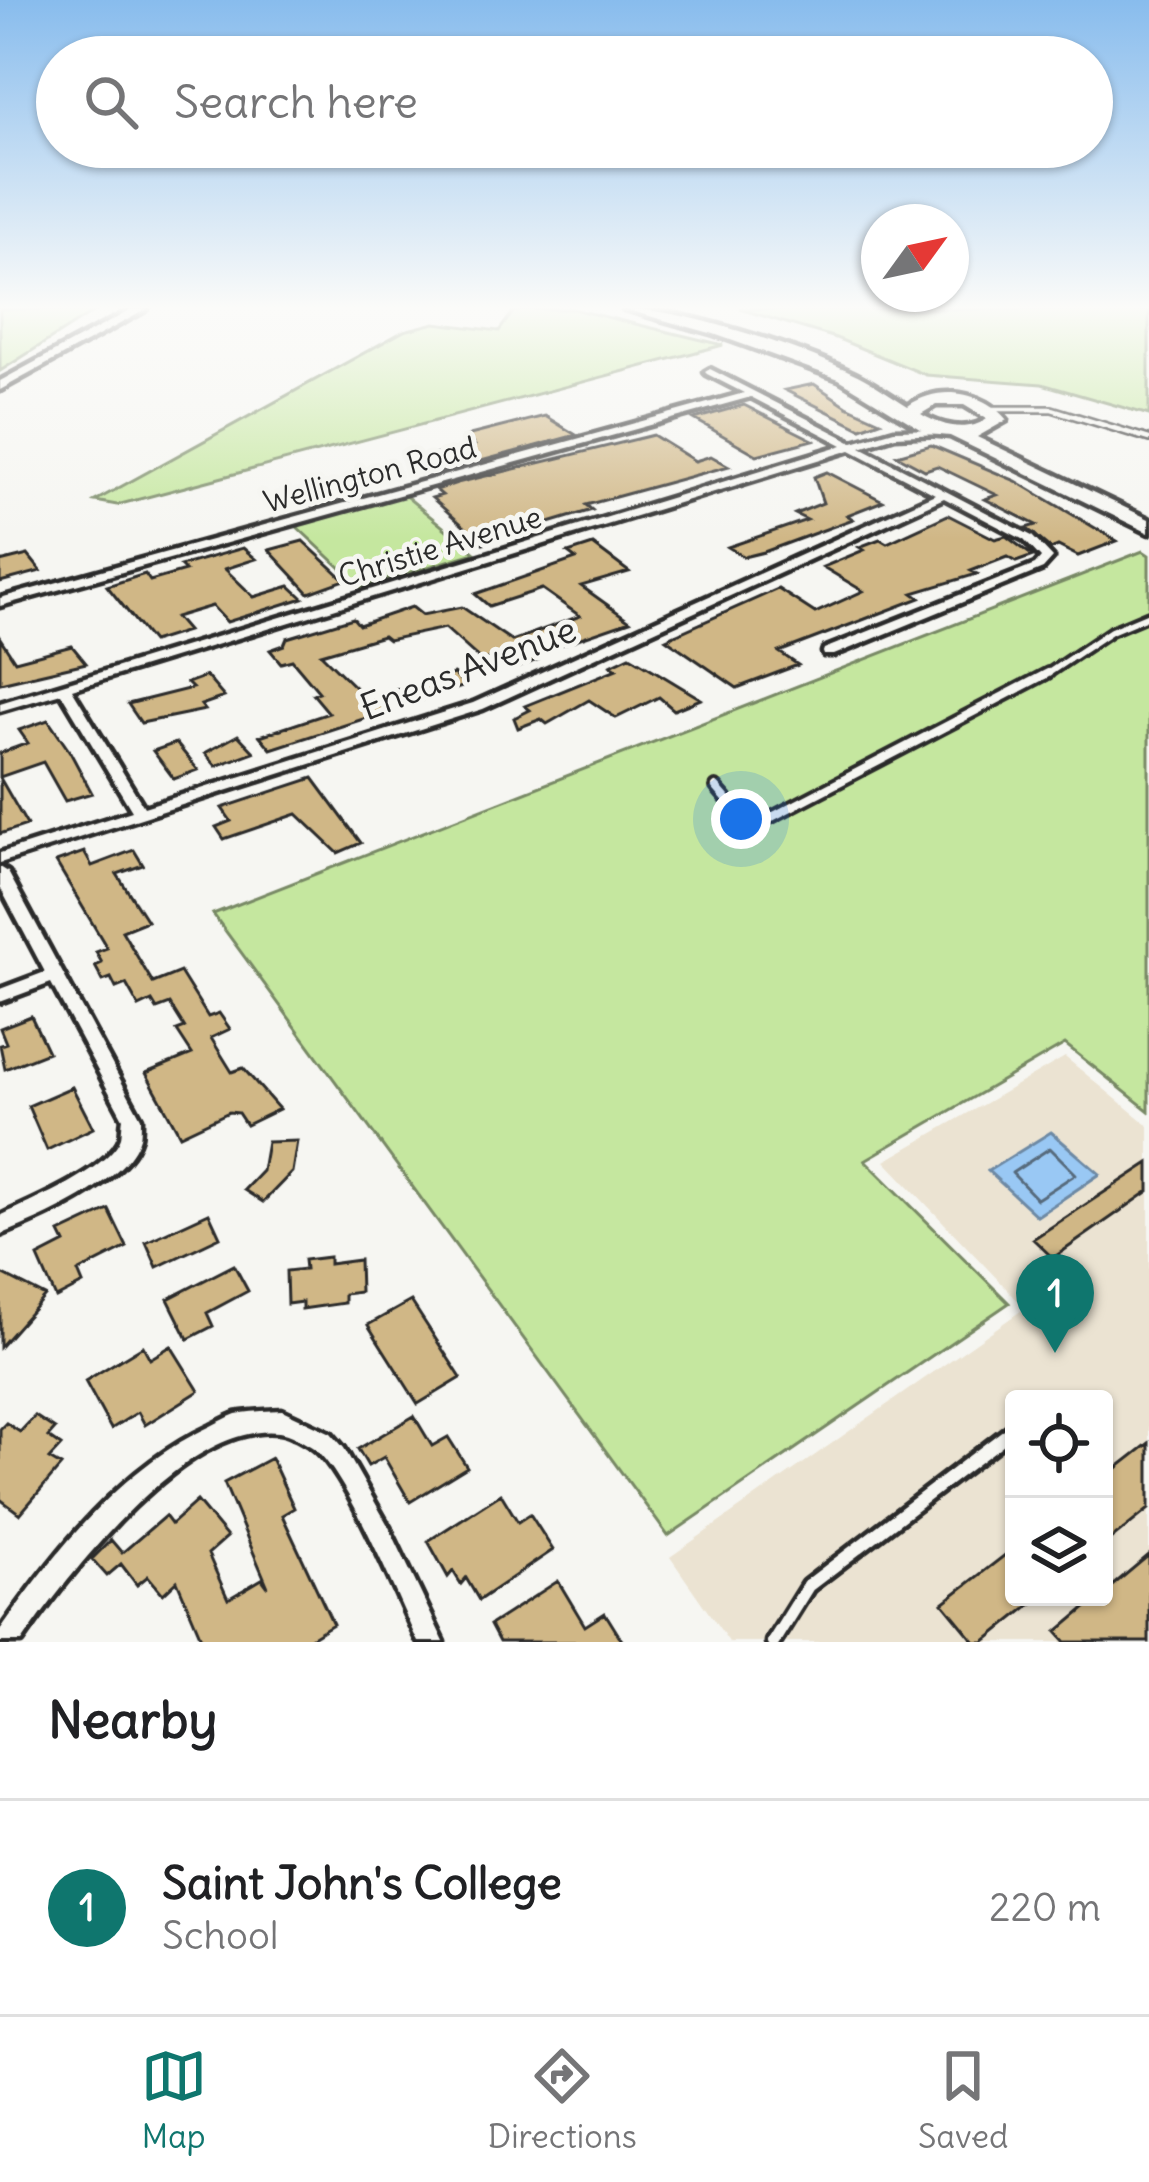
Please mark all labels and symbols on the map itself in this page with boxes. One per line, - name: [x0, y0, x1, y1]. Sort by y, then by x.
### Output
- north arrow: [861, 204, 969, 312]
- street label: Wellington Road: [259, 427, 480, 521]
- street label: Christie Avenue: [334, 497, 546, 595]
- street label: Eneas Avenue: [354, 607, 582, 730]
- your location: [711, 789, 771, 849]
- pin: 1: [1016, 1254, 1094, 1353]

